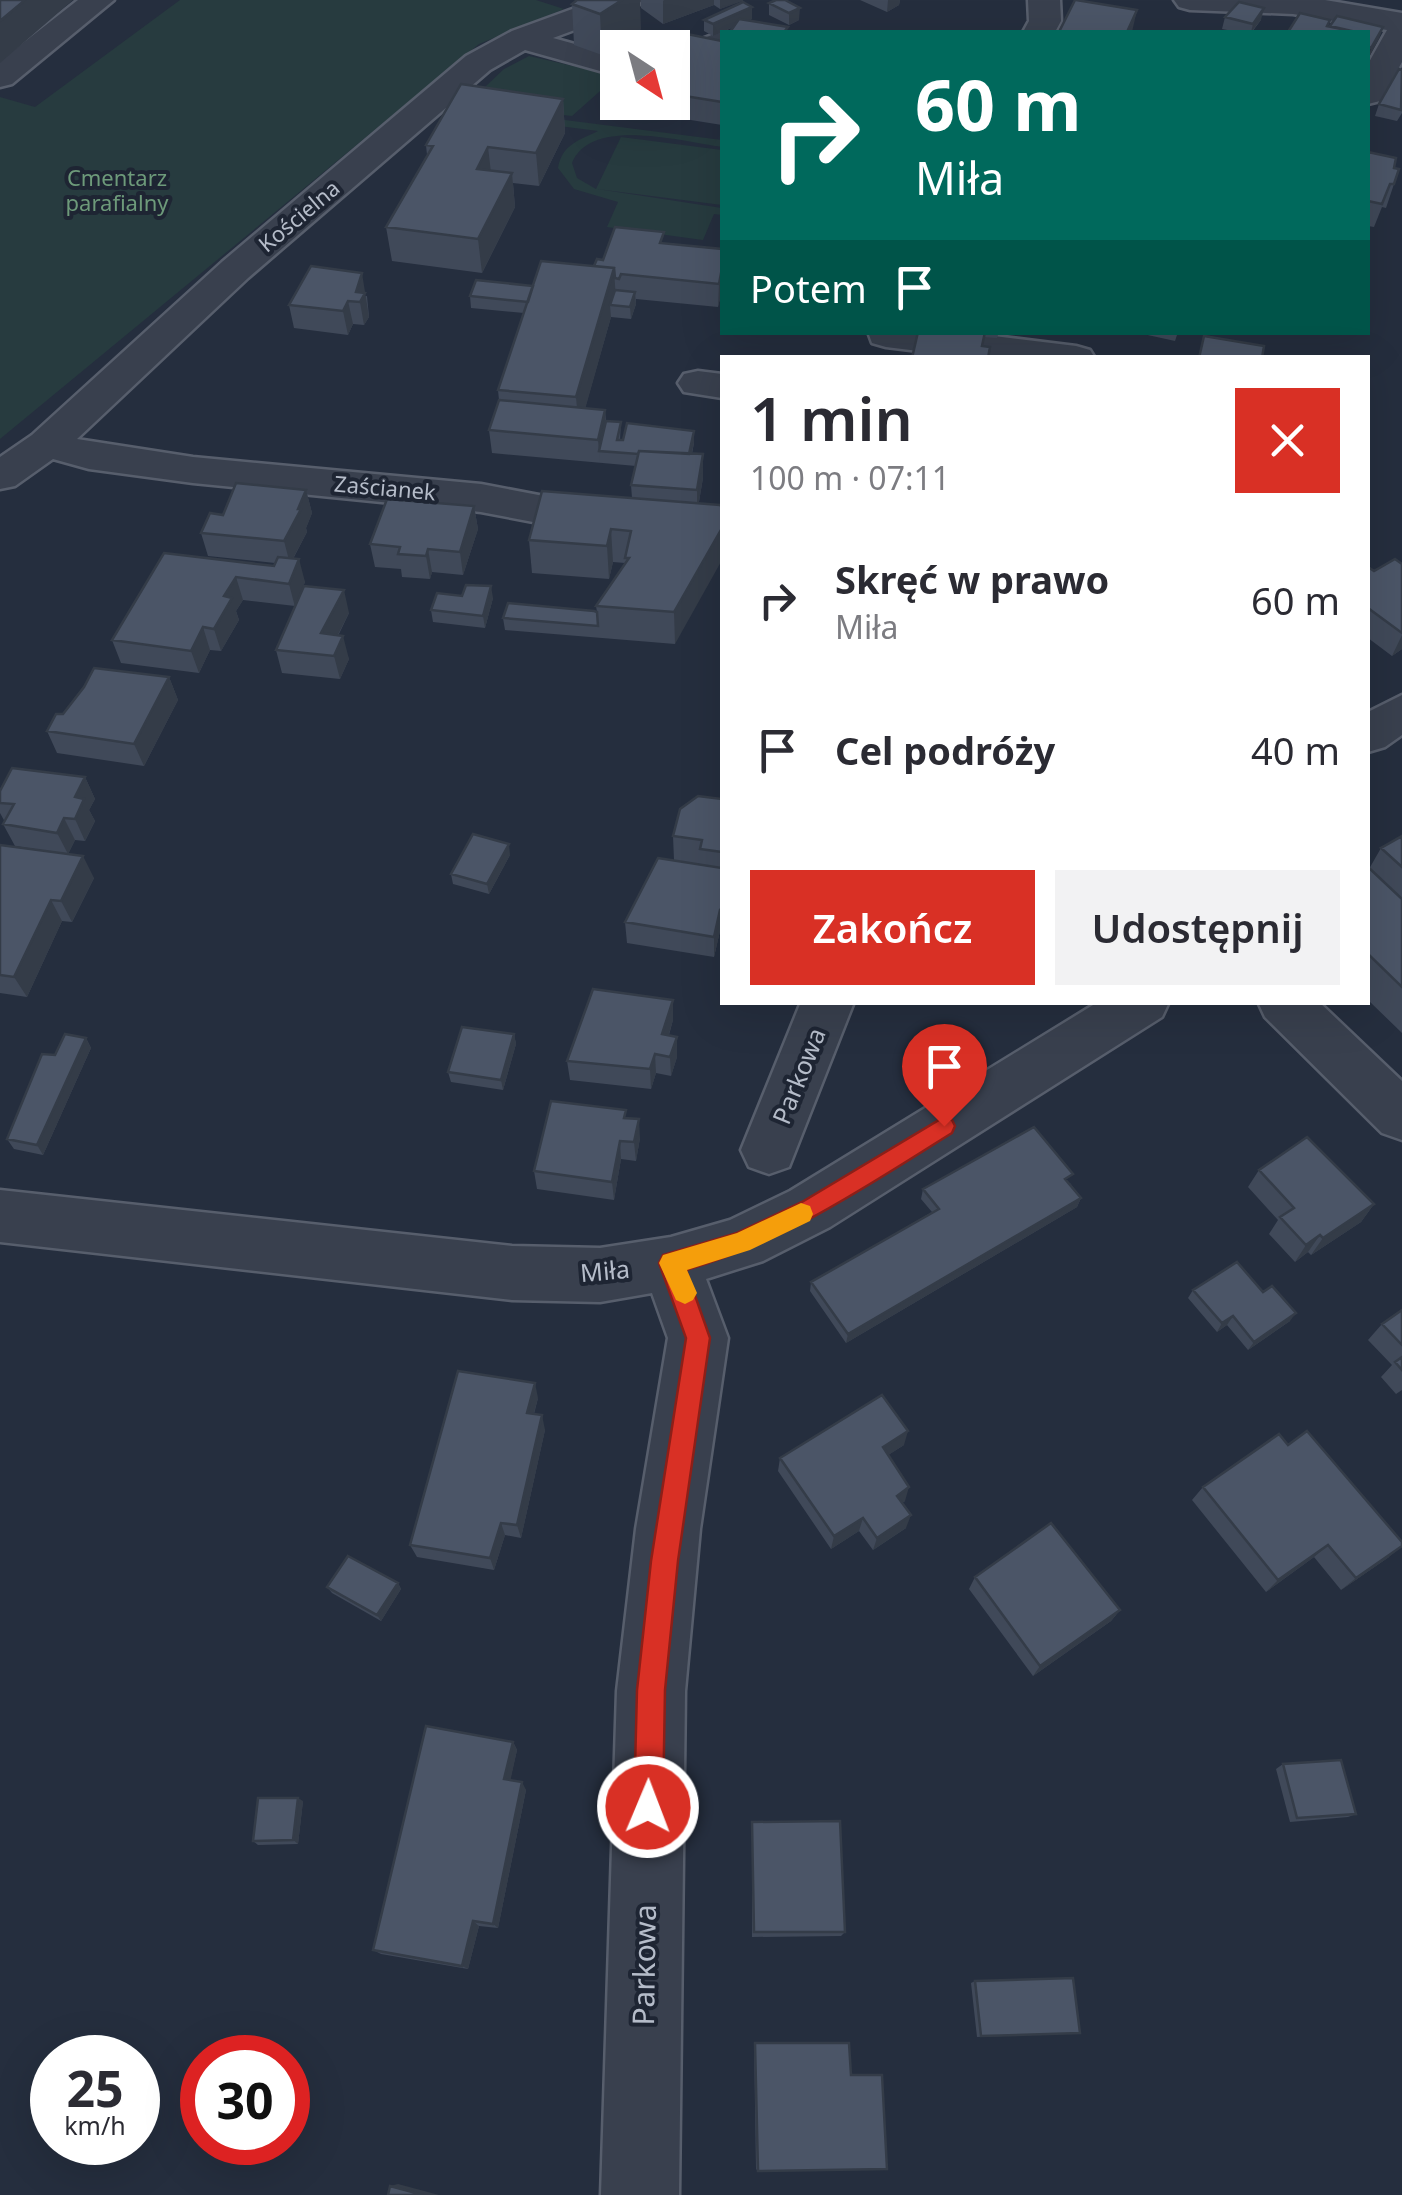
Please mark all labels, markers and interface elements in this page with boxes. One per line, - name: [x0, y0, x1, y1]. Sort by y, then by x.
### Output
- north arrow: [600, 30, 690, 120]
- map controls: [600, 30, 690, 120]
- text: 60 m: [915, 56, 1082, 152]
- icon: right: [750, 70, 880, 200]
- text: Miła: [915, 147, 1004, 208]
- park label: Cmentarz parafialny: [66, 162, 169, 217]
- street label: Kościelna: [251, 172, 345, 258]
- icon: arrive: [887, 260, 942, 315]
- text: Potem: [750, 262, 867, 314]
- text: 1 min: [750, 377, 913, 459]
- button: close: [1235, 388, 1340, 493]
- text: 100 m · 07:11: [750, 456, 950, 499]
- street label: Zaścianek: [333, 468, 437, 506]
- text: Skręć w prawo: [835, 553, 1109, 605]
- icon: right: [750, 573, 805, 628]
- text: 60 m: [1251, 574, 1340, 626]
- text: Miła: [835, 605, 899, 648]
- icon: arrive: [750, 723, 805, 778]
- text: Cel podróży: [835, 724, 1055, 776]
- text: 40 m: [1251, 724, 1340, 776]
- button: Zakończ: [750, 870, 1035, 985]
- button: Udostępnij: [1055, 870, 1340, 985]
- street label: Parkowa: [763, 1022, 833, 1129]
- pin: [902, 1024, 987, 1127]
- icon: arrive: [917, 1039, 972, 1094]
- street label: Miła: [579, 1251, 631, 1289]
- position arrow: [596, 1755, 700, 1859]
- street label: Parkowa: [622, 1904, 665, 2026]
- speed limit sign: 30: [180, 2035, 310, 2165]
- text: 25: [66, 2054, 124, 2122]
- text: km/h: [64, 2108, 126, 2142]

